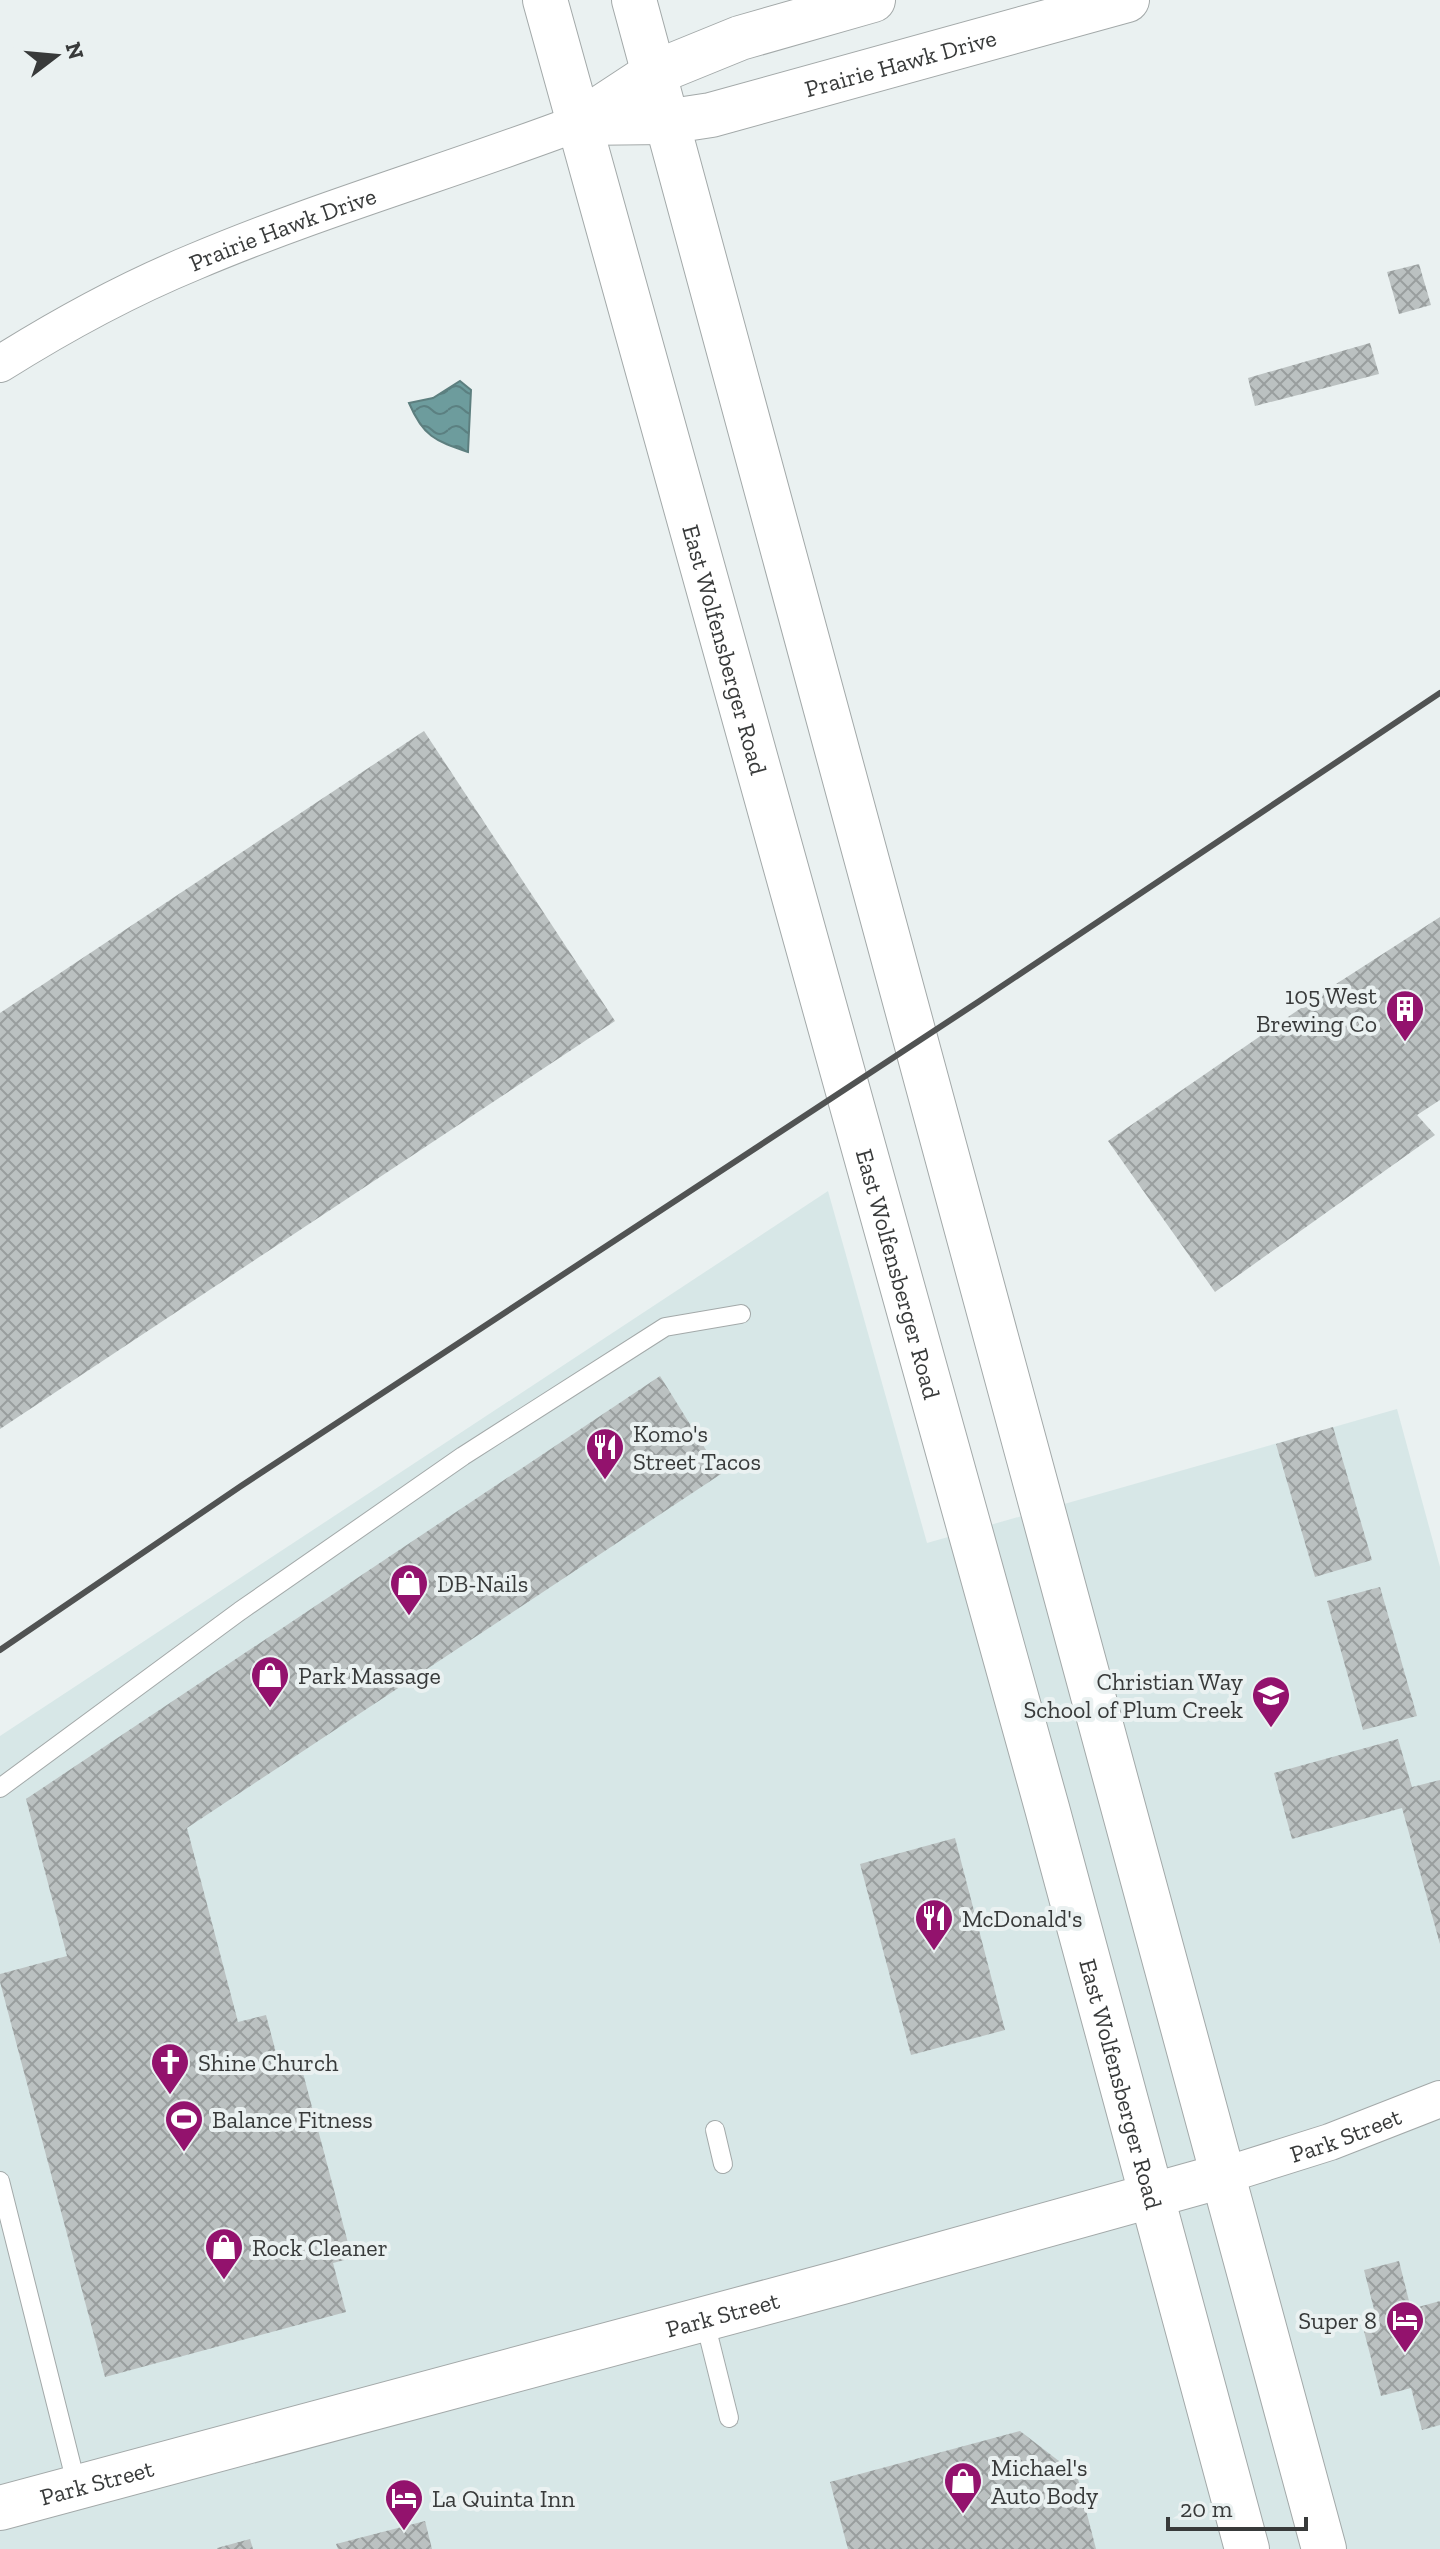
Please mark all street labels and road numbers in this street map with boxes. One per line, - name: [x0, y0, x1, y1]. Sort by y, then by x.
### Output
- street label: Prairie Hawk Drive: [801, 22, 999, 103]
- street label: Prairie Hawk Drive: [185, 180, 380, 277]
- street label: East Wolfensberger Road: [677, 521, 774, 778]
- street label: East Wolfensberger Road: [850, 1145, 947, 1402]
- street label: East Wolfensberger Road: [1074, 1955, 1169, 2212]
- street label: Park Street: [1286, 2101, 1405, 2168]
- street label: Park Street: [662, 2285, 782, 2343]
- street label: Park Street: [37, 2453, 157, 2511]

